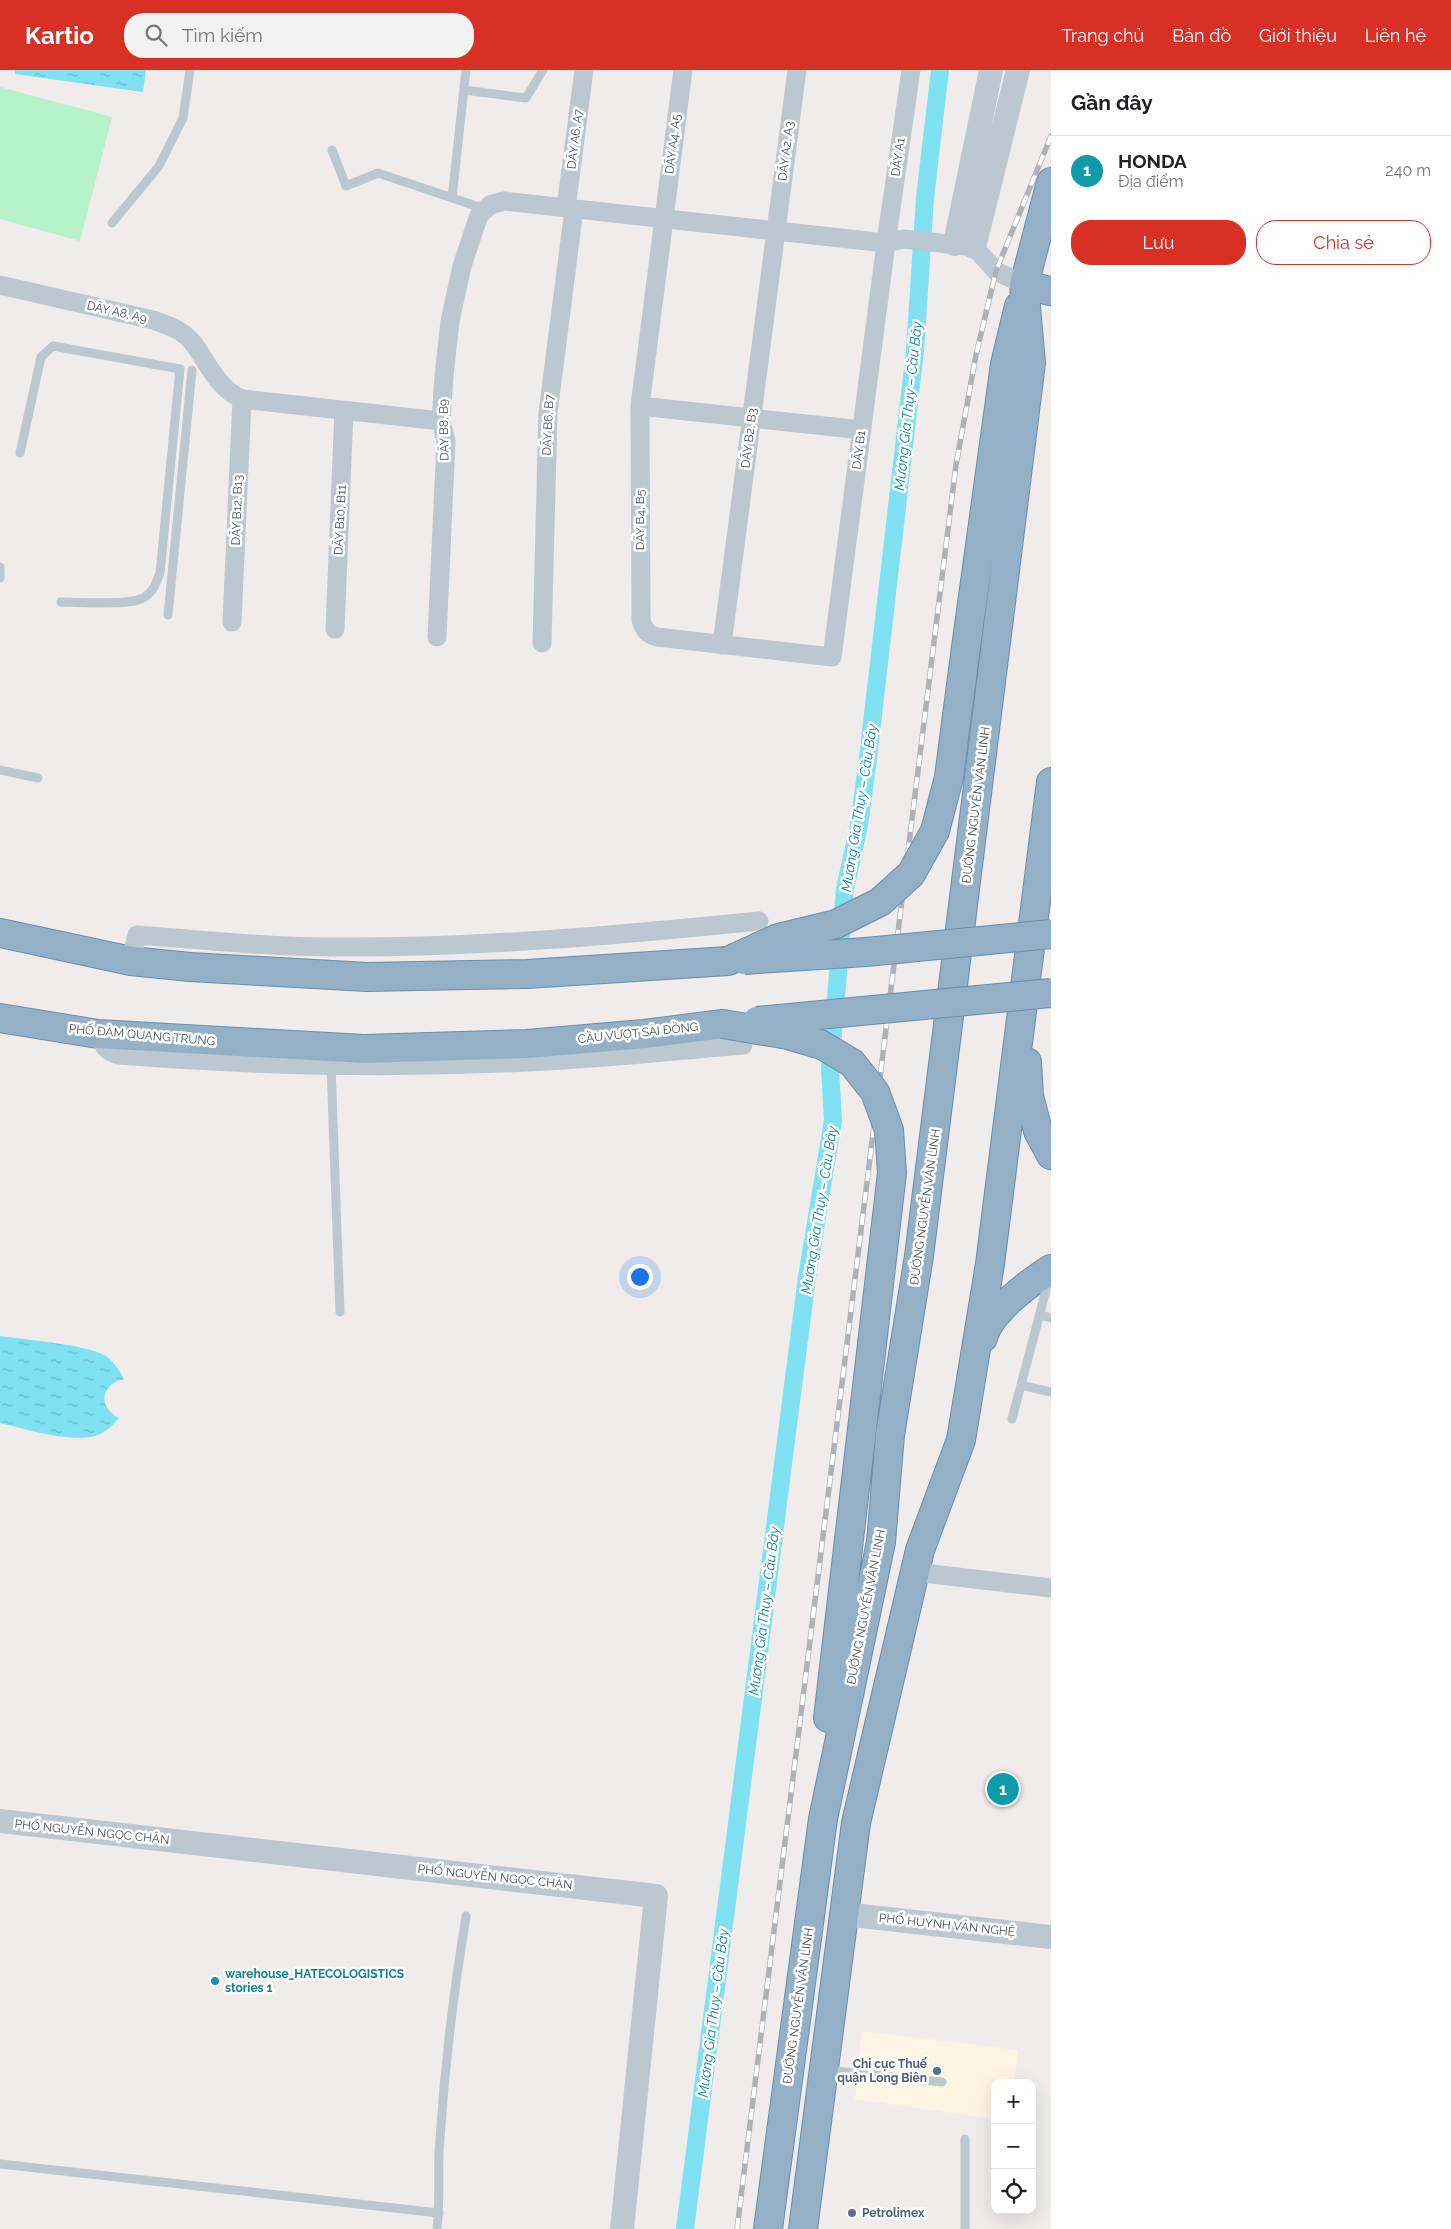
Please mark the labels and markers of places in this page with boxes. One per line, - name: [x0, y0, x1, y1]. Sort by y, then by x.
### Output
- pin: 1: [987, 1770, 1019, 1808]
- place label: warehouse_HATECOLOGISTICS stories 1: [225, 1967, 404, 1995]
- marker: warehouse_HATECOLOGISTICS stories 1: [209, 1975, 221, 1987]
- place label: Chi cục Thuế quận Long Biên: [837, 2057, 927, 2085]
- marker: Chi cục Thuế quận Long Biên: [931, 2065, 943, 2077]
- place label: Petrolimex: [862, 2206, 925, 2220]
- marker: Petrolimex: [846, 2207, 858, 2219]

